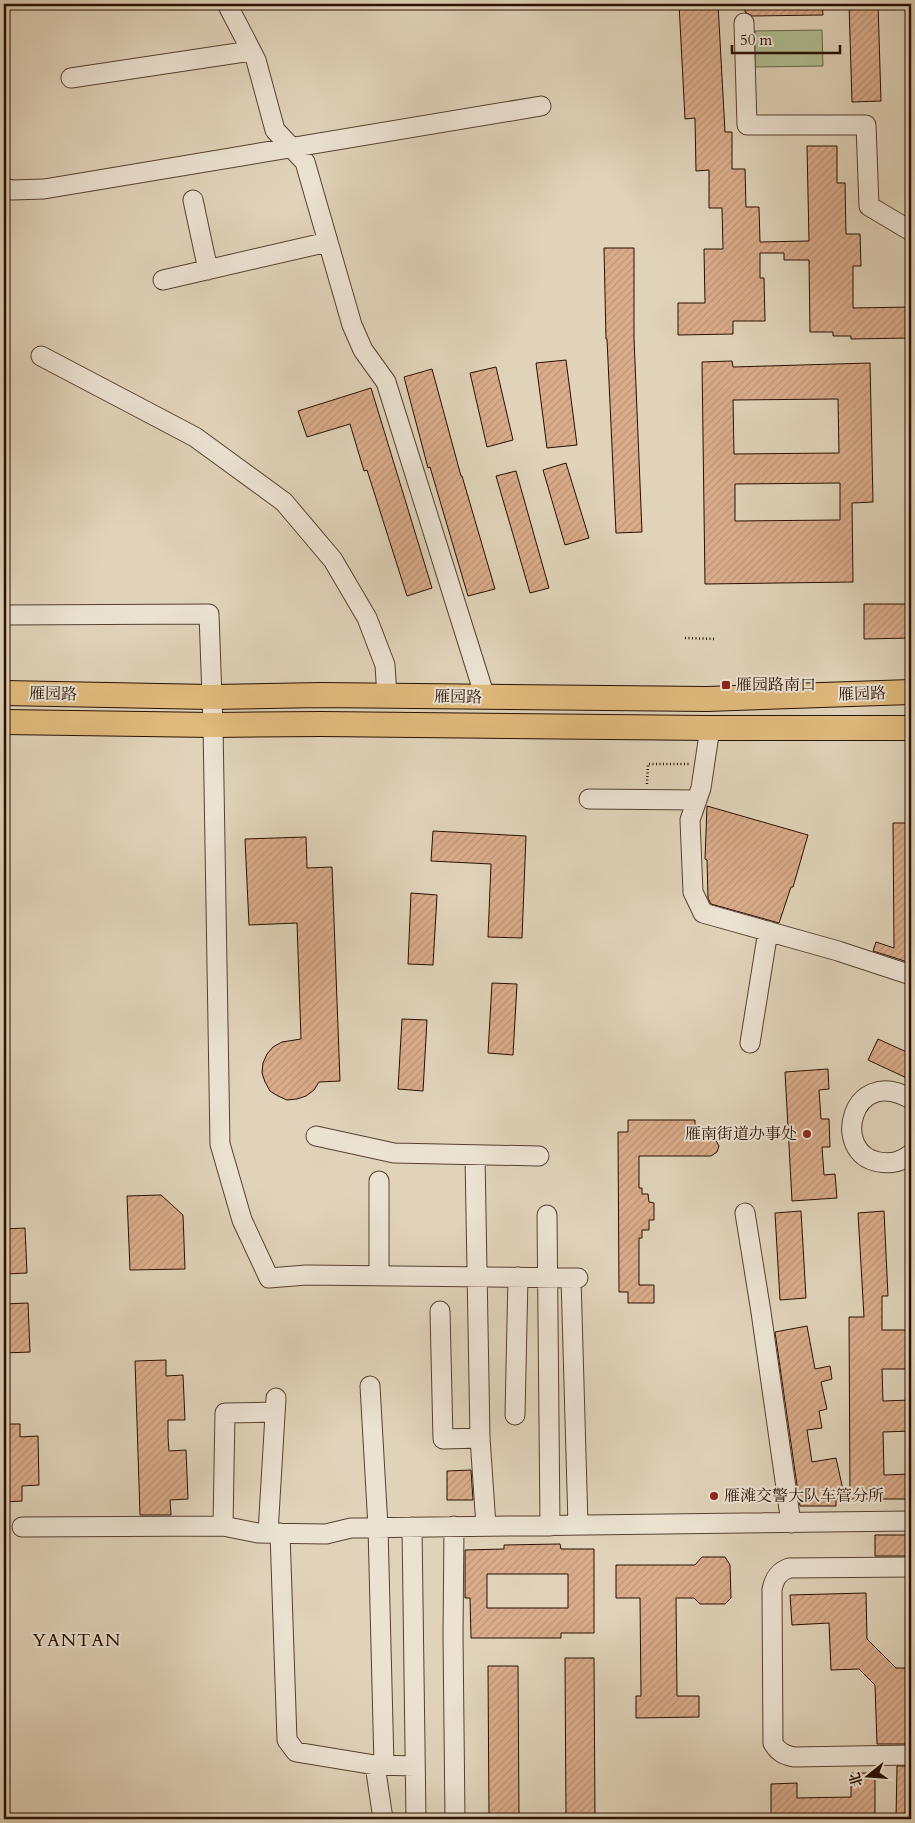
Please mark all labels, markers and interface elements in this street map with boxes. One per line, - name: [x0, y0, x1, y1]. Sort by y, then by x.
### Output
- scale bar: [732, 22, 840, 54]
- text: 50 m: [740, 30, 772, 50]
- place label: 雁园路南口: [736, 674, 816, 696]
- marker: 雁园路南口: [720, 679, 732, 691]
- street label: 雁园路: [838, 682, 886, 706]
- street label: 雁园路: [29, 683, 77, 705]
- street label: 雁园路: [434, 686, 482, 708]
- place label: 雁南街道办事处: [685, 1123, 797, 1145]
- marker: 雁南街道办事处: [801, 1128, 813, 1140]
- place label: 雁滩交警大队车管分所: [724, 1485, 884, 1507]
- marker: 雁滩交警大队车管分所: [708, 1490, 720, 1502]
- district label: YANTAN: [33, 1628, 121, 1653]
- north arrow: [842, 1750, 892, 1800]
- text: 北: [845, 1770, 867, 1789]

